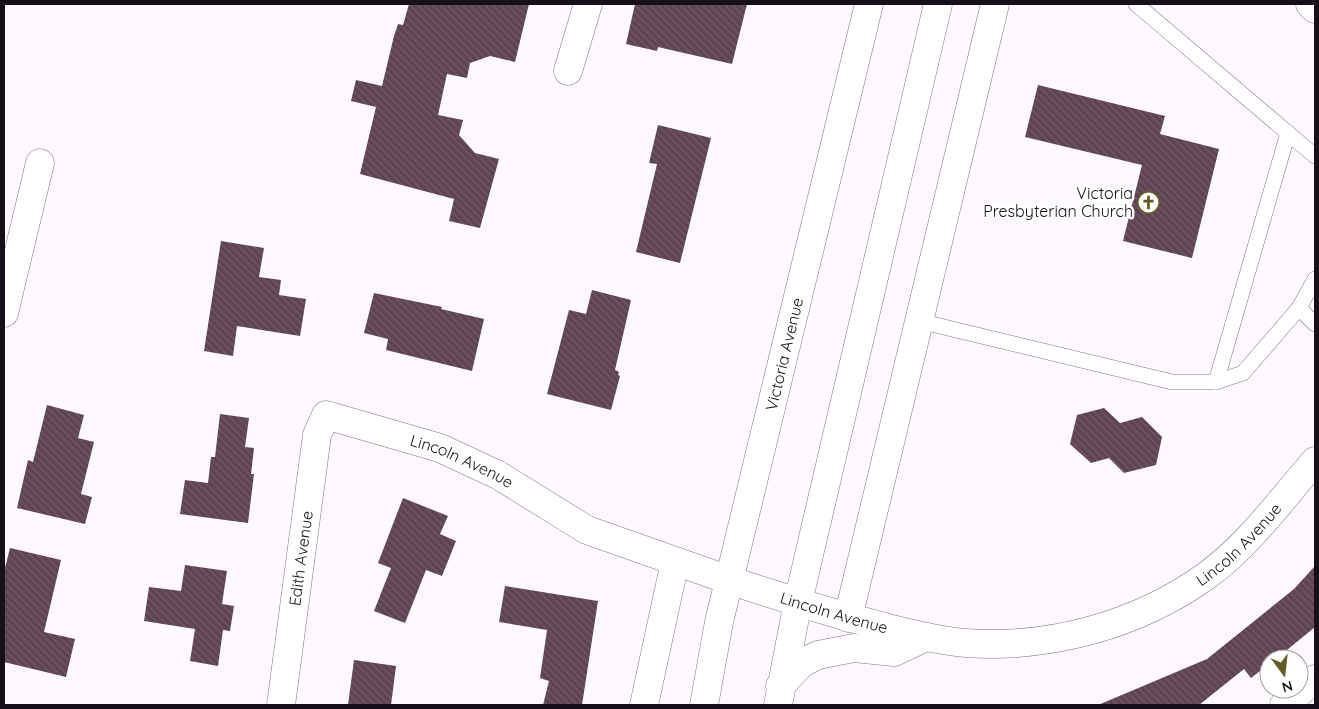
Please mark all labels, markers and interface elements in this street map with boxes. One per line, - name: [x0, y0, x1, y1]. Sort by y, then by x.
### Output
- place label: Victoria Presbyterian Church: [983, 183, 1133, 221]
- church icon: Victoria Presbyterian Church: [1137, 190, 1161, 214]
- street label: Victoria Avenue: [761, 295, 807, 413]
- street label: Lincoln Avenue: [408, 430, 517, 492]
- street label: Lincoln Avenue: [1192, 499, 1285, 590]
- street label: Edith Avenue: [284, 509, 317, 607]
- street label: Lincoln Avenue: [778, 587, 890, 638]
- north arrow: [1259, 649, 1309, 699]
- text: N: [1280, 677, 1295, 697]

